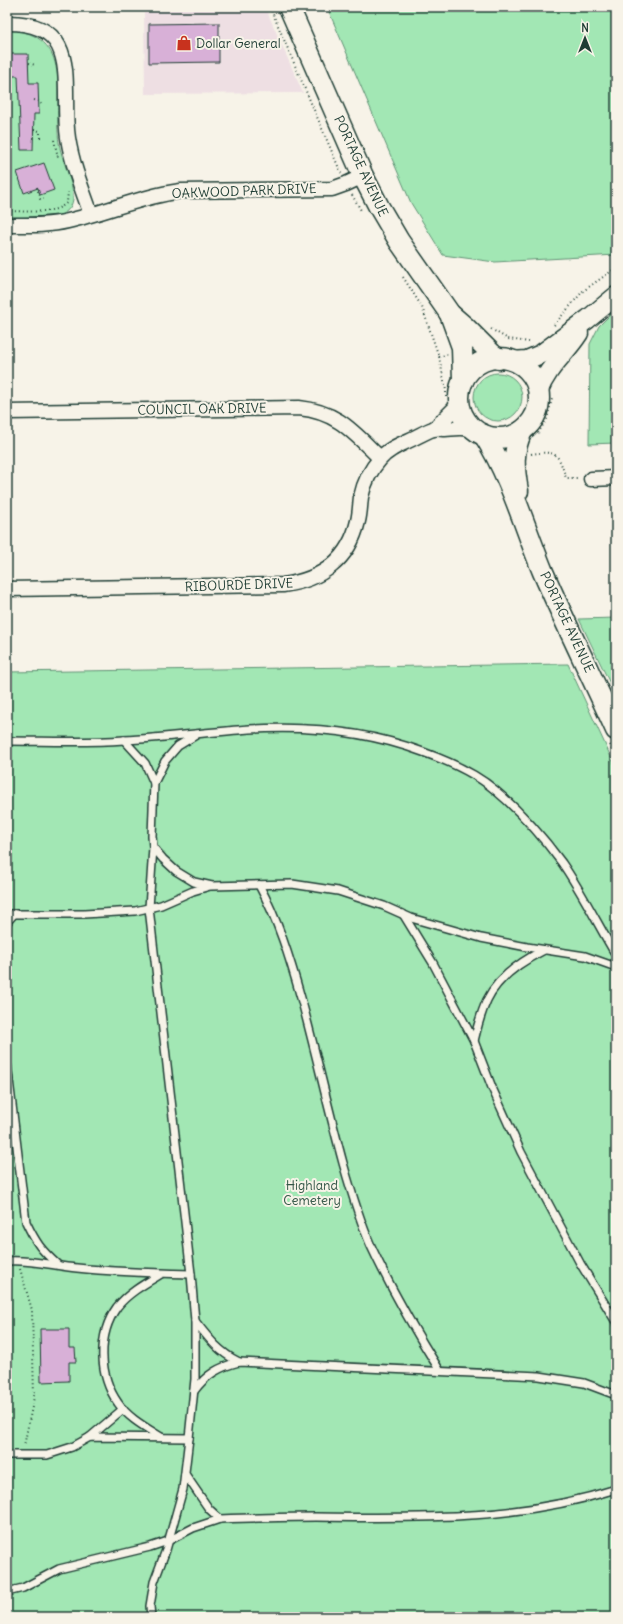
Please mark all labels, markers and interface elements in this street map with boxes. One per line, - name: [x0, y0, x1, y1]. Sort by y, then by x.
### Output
- north arrow: [565, 18, 605, 58]
- text: N: [581, 21, 589, 35]
- shop icon: Dollar General: [175, 34, 193, 52]
- place label: Dollar General: [196, 35, 281, 52]
- street label: PORTAGE AVENUE: [330, 113, 392, 220]
- street label: OAKWOOD PARK DRIVE: [171, 180, 317, 202]
- street label: COUNCIL OAK DRIVE: [137, 399, 267, 419]
- street label: PORTAGE AVENUE: [536, 569, 598, 676]
- street label: RIBOURDE DRIVE: [184, 575, 294, 595]
- park label: Highland Cemetery: [283, 1177, 341, 1209]

